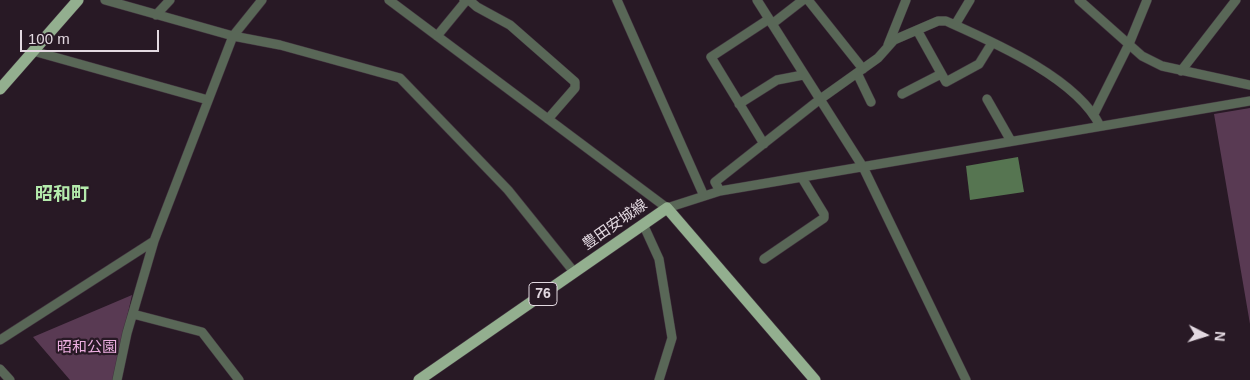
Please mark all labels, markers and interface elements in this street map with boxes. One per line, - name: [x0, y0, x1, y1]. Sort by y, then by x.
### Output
- scale bar: [22, 20, 161, 52]
- text: 100 m: [28, 30, 70, 47]
- district label: 昭和町: [35, 184, 89, 206]
- street label: 豊田安城線: [579, 196, 651, 254]
- road number: 76: [529, 282, 557, 306]
- north arrow: [1180, 310, 1230, 360]
- text: N: [1212, 331, 1228, 342]
- park label: 昭和公園: [57, 339, 117, 357]

